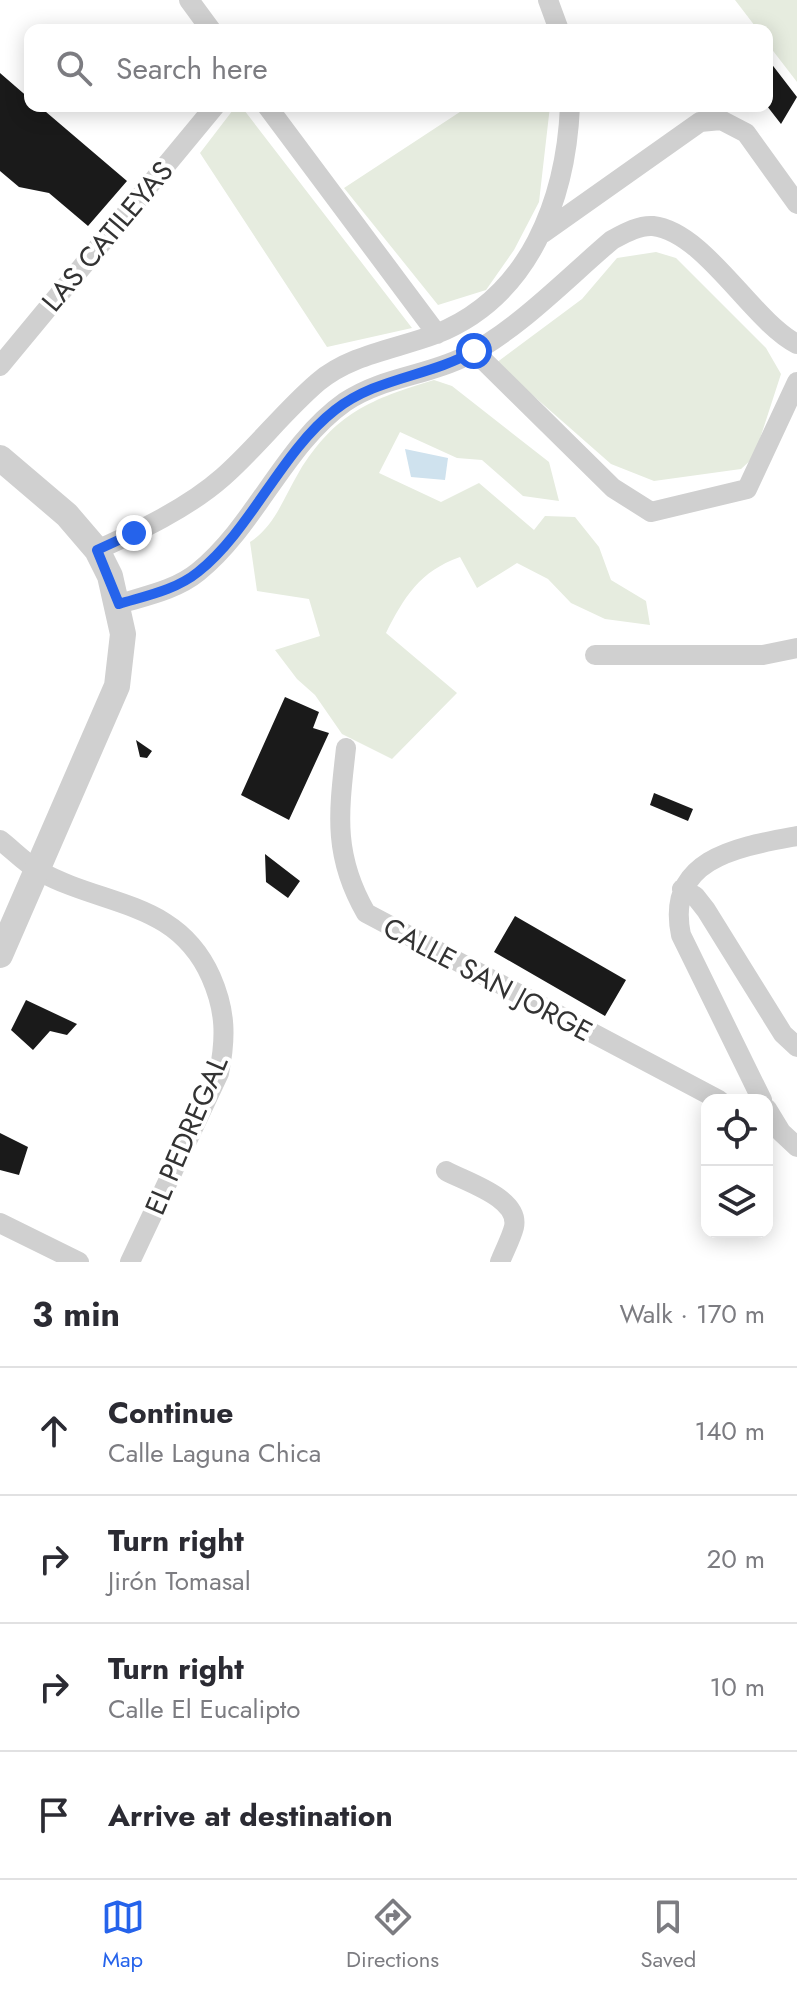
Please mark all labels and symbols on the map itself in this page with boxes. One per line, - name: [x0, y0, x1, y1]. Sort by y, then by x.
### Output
- street label: LAS CATILEYAS: [32, 152, 183, 321]
- route start: [456, 333, 492, 369]
- route end: [116, 515, 152, 551]
- street label: CALLE SAN JORGE: [376, 907, 600, 1052]
- street label: EL PEDREGAL: [135, 1049, 239, 1221]

